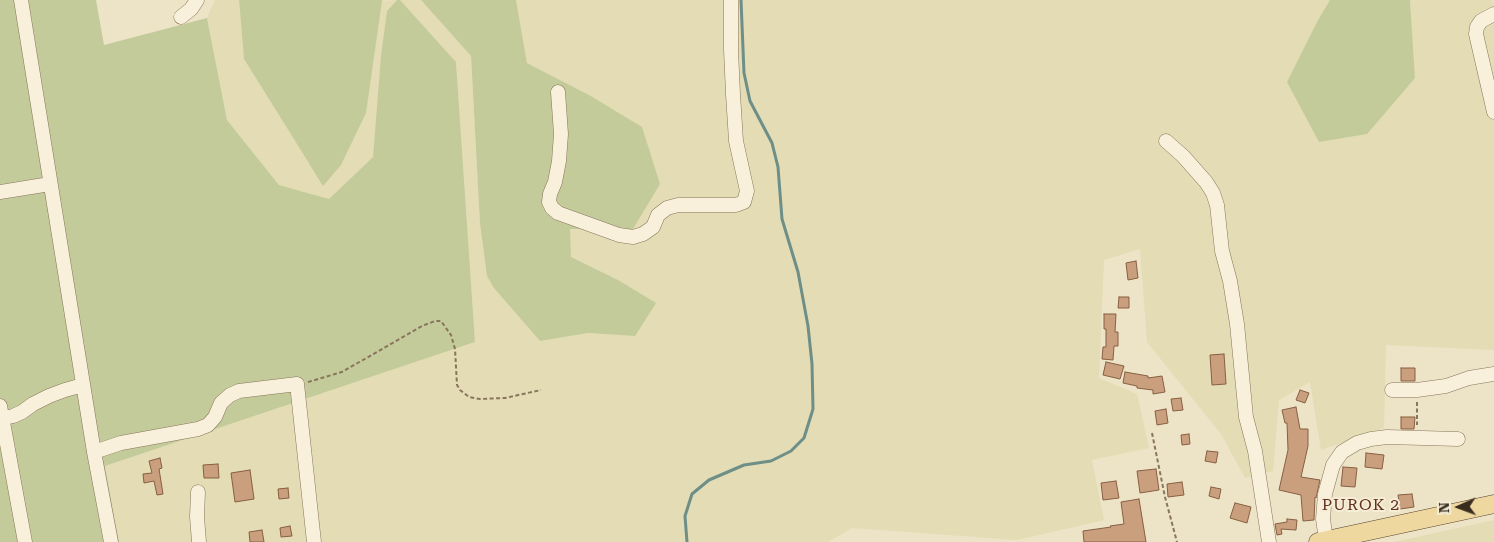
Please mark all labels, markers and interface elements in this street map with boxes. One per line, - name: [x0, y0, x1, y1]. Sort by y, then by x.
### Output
- north arrow: [1434, 482, 1484, 532]
- district label: PUROK 2: [1321, 495, 1401, 515]
- text: N: [1436, 502, 1452, 513]

